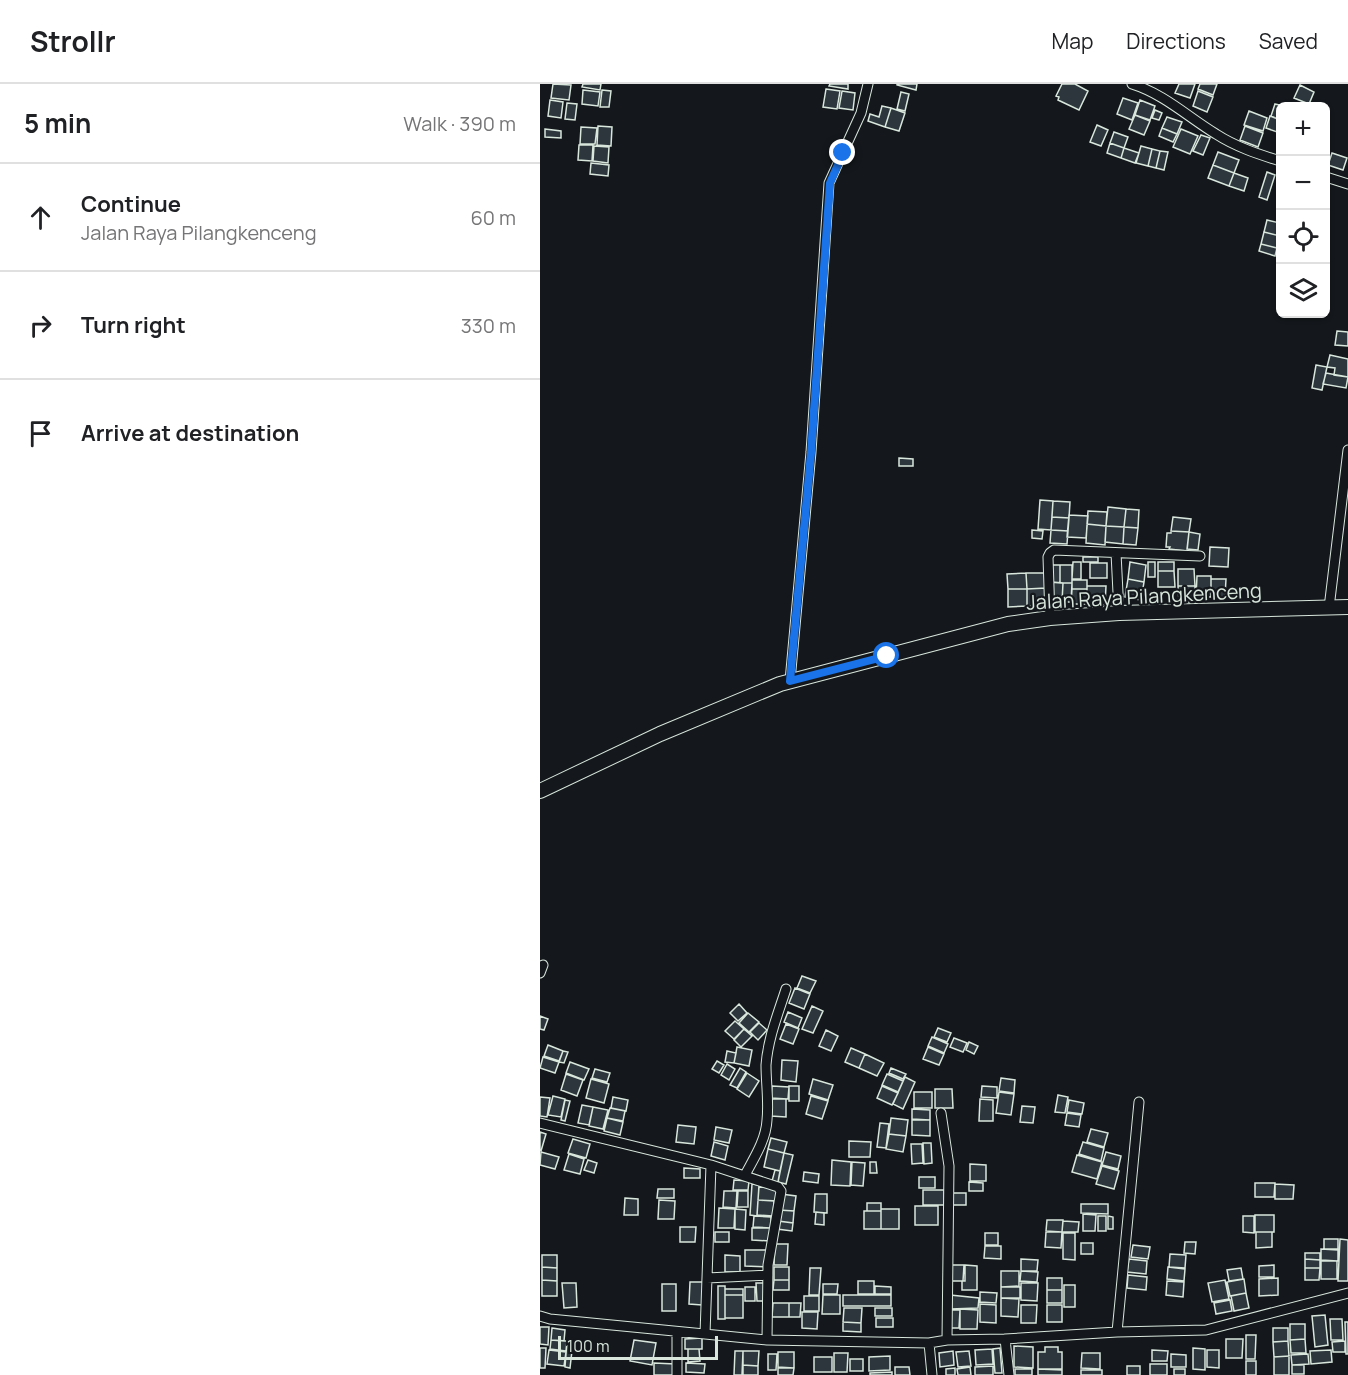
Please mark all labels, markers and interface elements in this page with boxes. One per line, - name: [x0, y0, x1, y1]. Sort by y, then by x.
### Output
- text: Strollr: [30, 22, 116, 60]
- text: Map: [1052, 27, 1093, 55]
- text: Directions: [1126, 27, 1226, 55]
- text: Saved: [1259, 27, 1318, 55]
- map controls: [1276, 102, 1330, 318]
- button: +: [1276, 102, 1330, 156]
- text: 5 min: [24, 105, 91, 141]
- text: Walk · 390 m: [403, 110, 516, 137]
- route end: [829, 139, 855, 165]
- button: −: [1276, 156, 1330, 210]
- text: Continue: [81, 189, 181, 219]
- icon: ahead: [24, 201, 57, 234]
- text: 60 m: [470, 204, 516, 231]
- button: locate: [1276, 210, 1330, 264]
- text: Jalan Raya Pilangkenceng: [81, 219, 316, 246]
- button: layers: [1276, 264, 1330, 318]
- icon: right: [24, 309, 57, 342]
- text: Turn right: [81, 310, 186, 340]
- text: 330 m: [461, 312, 516, 339]
- icon: arrive: [24, 417, 57, 450]
- text: Arrive at destination: [81, 418, 299, 448]
- street label: Jalan Raya Pilangkenceng: [1026, 576, 1262, 616]
- route start: [873, 642, 899, 668]
- scale bar: [558, 1333, 718, 1360]
- text: 100 m: [567, 1335, 610, 1357]

